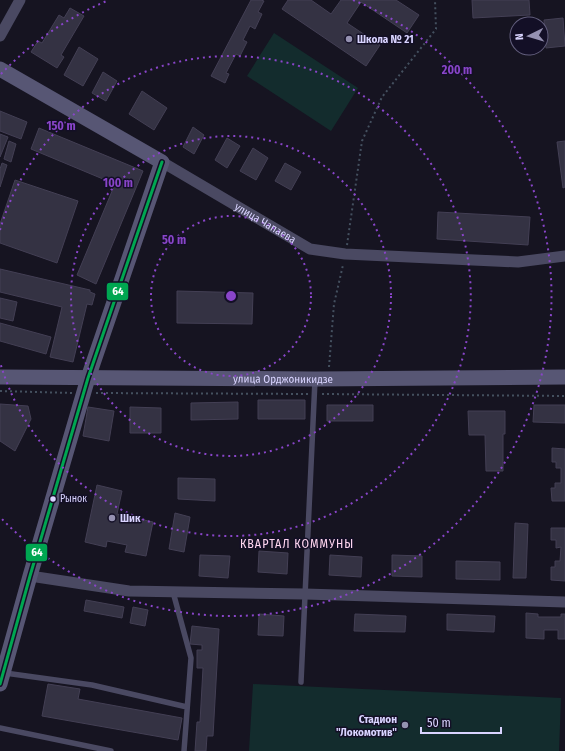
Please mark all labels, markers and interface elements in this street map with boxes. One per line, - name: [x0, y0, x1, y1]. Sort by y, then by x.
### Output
- north arrow: [509, 16, 549, 56]
- place label: Школа № 21: [357, 33, 414, 46]
- text: N: [513, 33, 526, 41]
- marker: Школа № 21: [344, 34, 354, 44]
- text: 200 m: [441, 63, 472, 77]
- text: 150 m: [46, 119, 76, 133]
- text: 100 m: [103, 176, 133, 190]
- street label: улица Чапаева: [232, 200, 299, 246]
- text: 50 m: [162, 233, 186, 247]
- line badge: 64: [106, 282, 129, 301]
- text: 64: [112, 285, 124, 298]
- centre of rings: [224, 289, 238, 303]
- street label: улица Орджоникидзе: [233, 372, 333, 386]
- place label: Рынок: [60, 493, 87, 505]
- marker: Рынок: [48, 494, 58, 504]
- place label: Шик: [120, 512, 141, 525]
- marker: Шик: [107, 513, 117, 523]
- district label: КВАРТАЛ КОММУНЫ: [240, 537, 354, 551]
- line badge: 64: [25, 543, 48, 562]
- text: 64: [31, 546, 43, 559]
- scale bar: [421, 709, 501, 735]
- place label: Стадион "Локомотив": [336, 713, 397, 739]
- text: 50 m: [427, 716, 451, 730]
- marker: Стадион "Локомотив": [400, 720, 410, 730]

